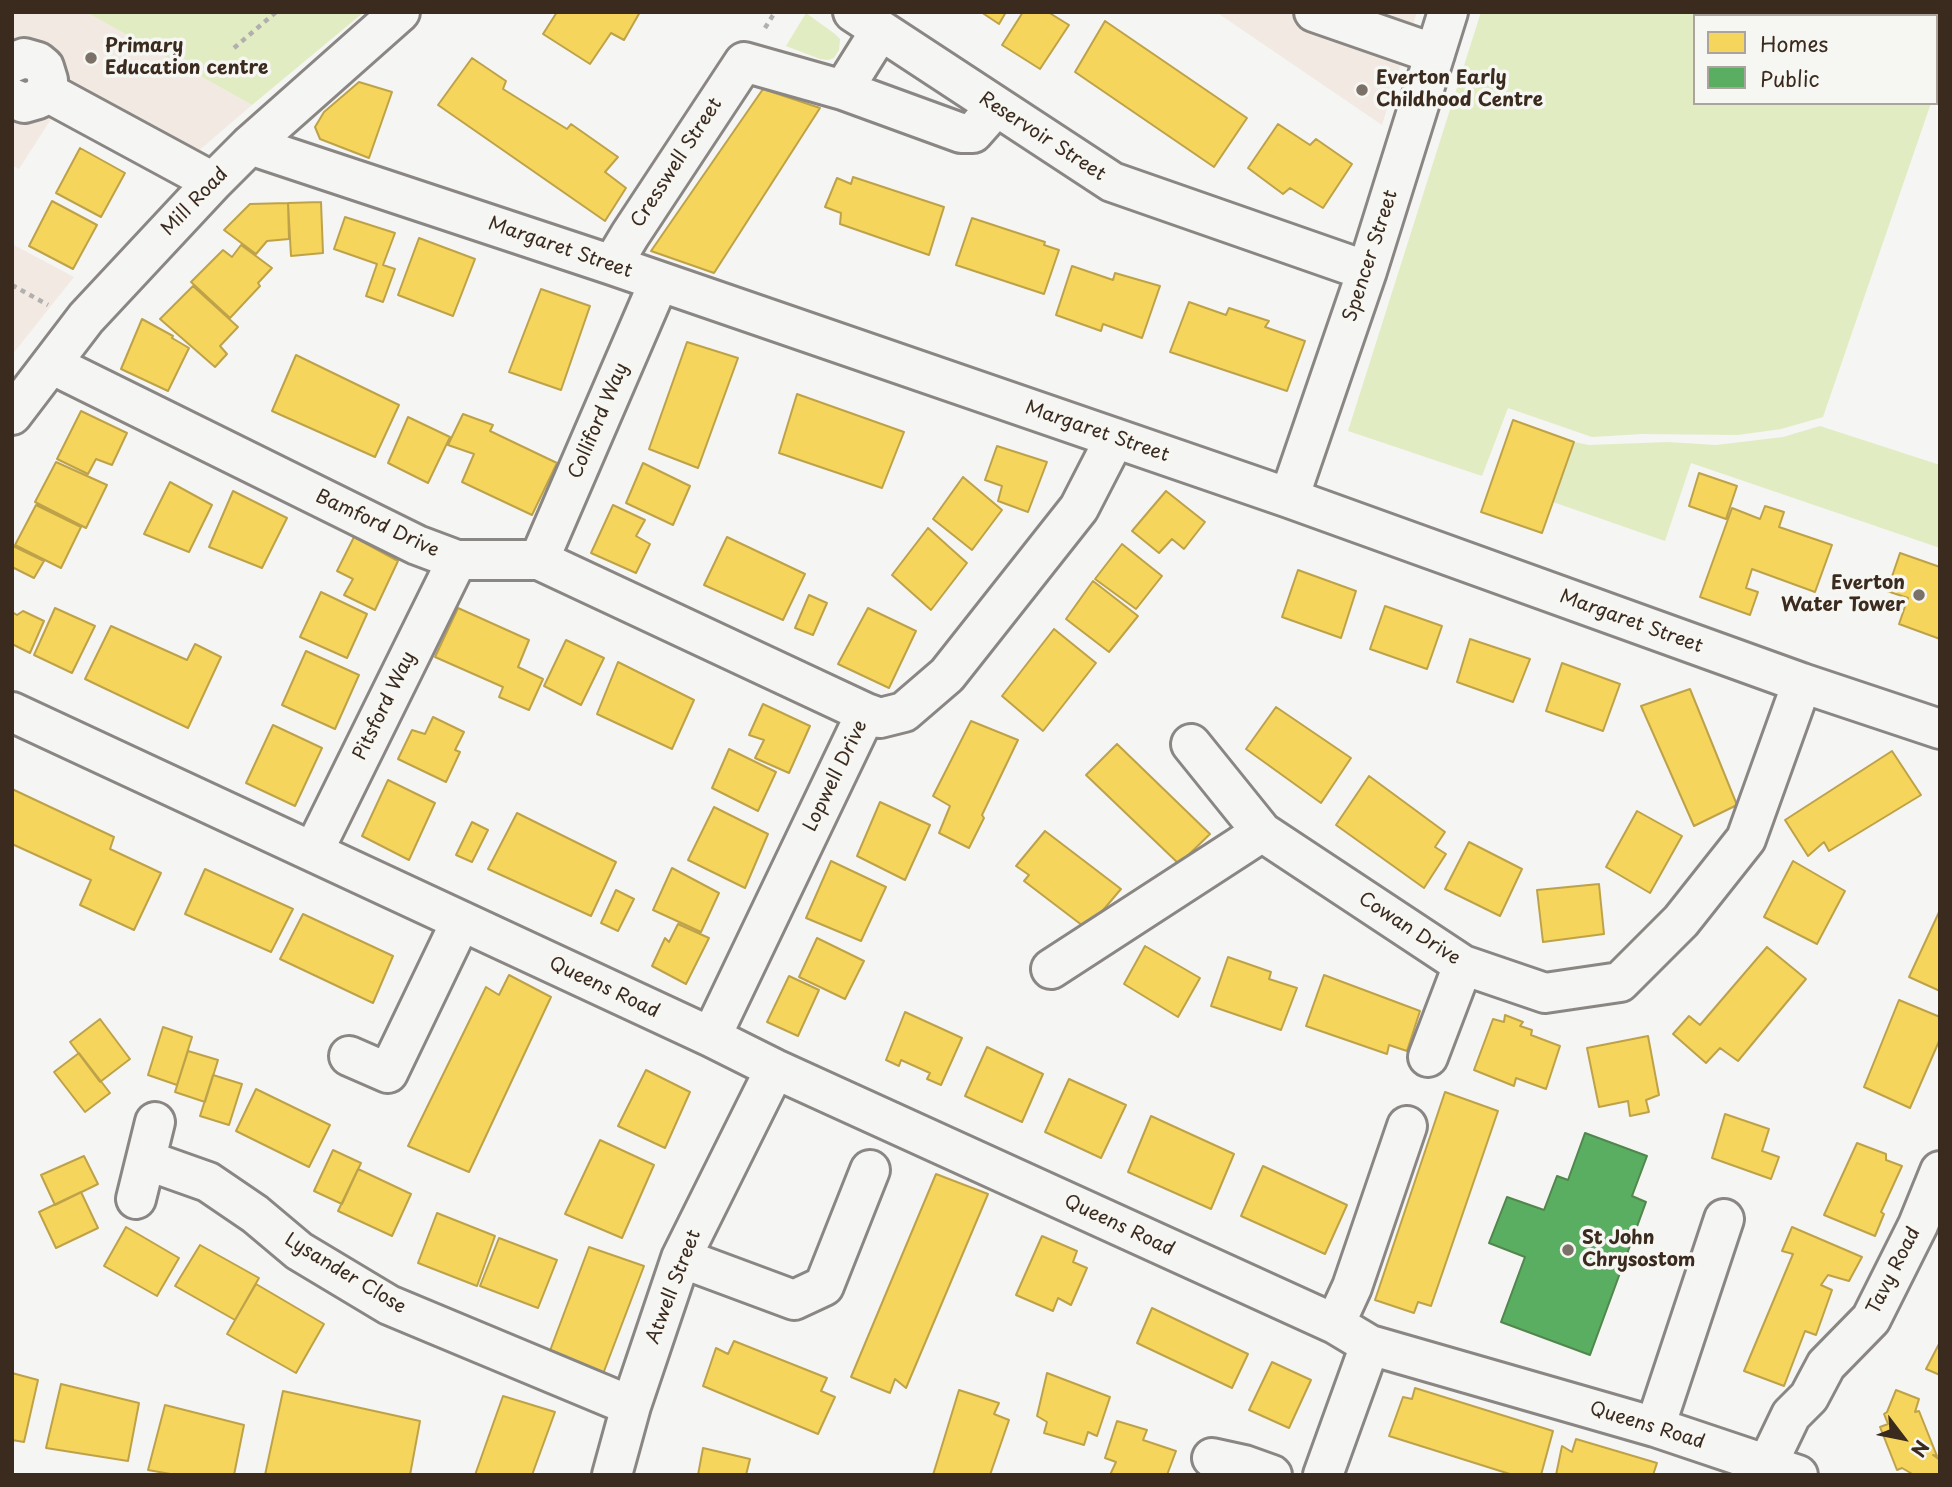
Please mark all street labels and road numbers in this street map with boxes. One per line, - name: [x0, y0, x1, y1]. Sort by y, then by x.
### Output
- street label: Reservoir Street: [974, 88, 1110, 186]
- street label: Cresswell Street: [627, 94, 727, 232]
- street label: Mill Road: [157, 163, 233, 241]
- street label: Spencer Street: [1339, 187, 1403, 325]
- street label: Margaret Street: [485, 213, 635, 283]
- street label: Colliford Way: [564, 360, 634, 482]
- street label: Margaret Street: [1022, 397, 1172, 467]
- street label: Bamford Drive: [312, 485, 442, 563]
- street label: Margaret Street: [1556, 586, 1706, 658]
- street label: Pitsford Way: [349, 648, 421, 764]
- street label: Lopwell Drive: [799, 717, 873, 835]
- street label: Cowan Drive: [1354, 888, 1464, 970]
- street label: Queens Road: [545, 953, 663, 1023]
- street label: Queens Road: [1060, 1191, 1178, 1261]
- street label: Tavy Road: [1862, 1224, 1926, 1318]
- street label: Atwell Street: [642, 1227, 706, 1347]
- street label: Lysander Close: [280, 1229, 410, 1319]
- street label: Queens Road: [1587, 1398, 1707, 1454]

